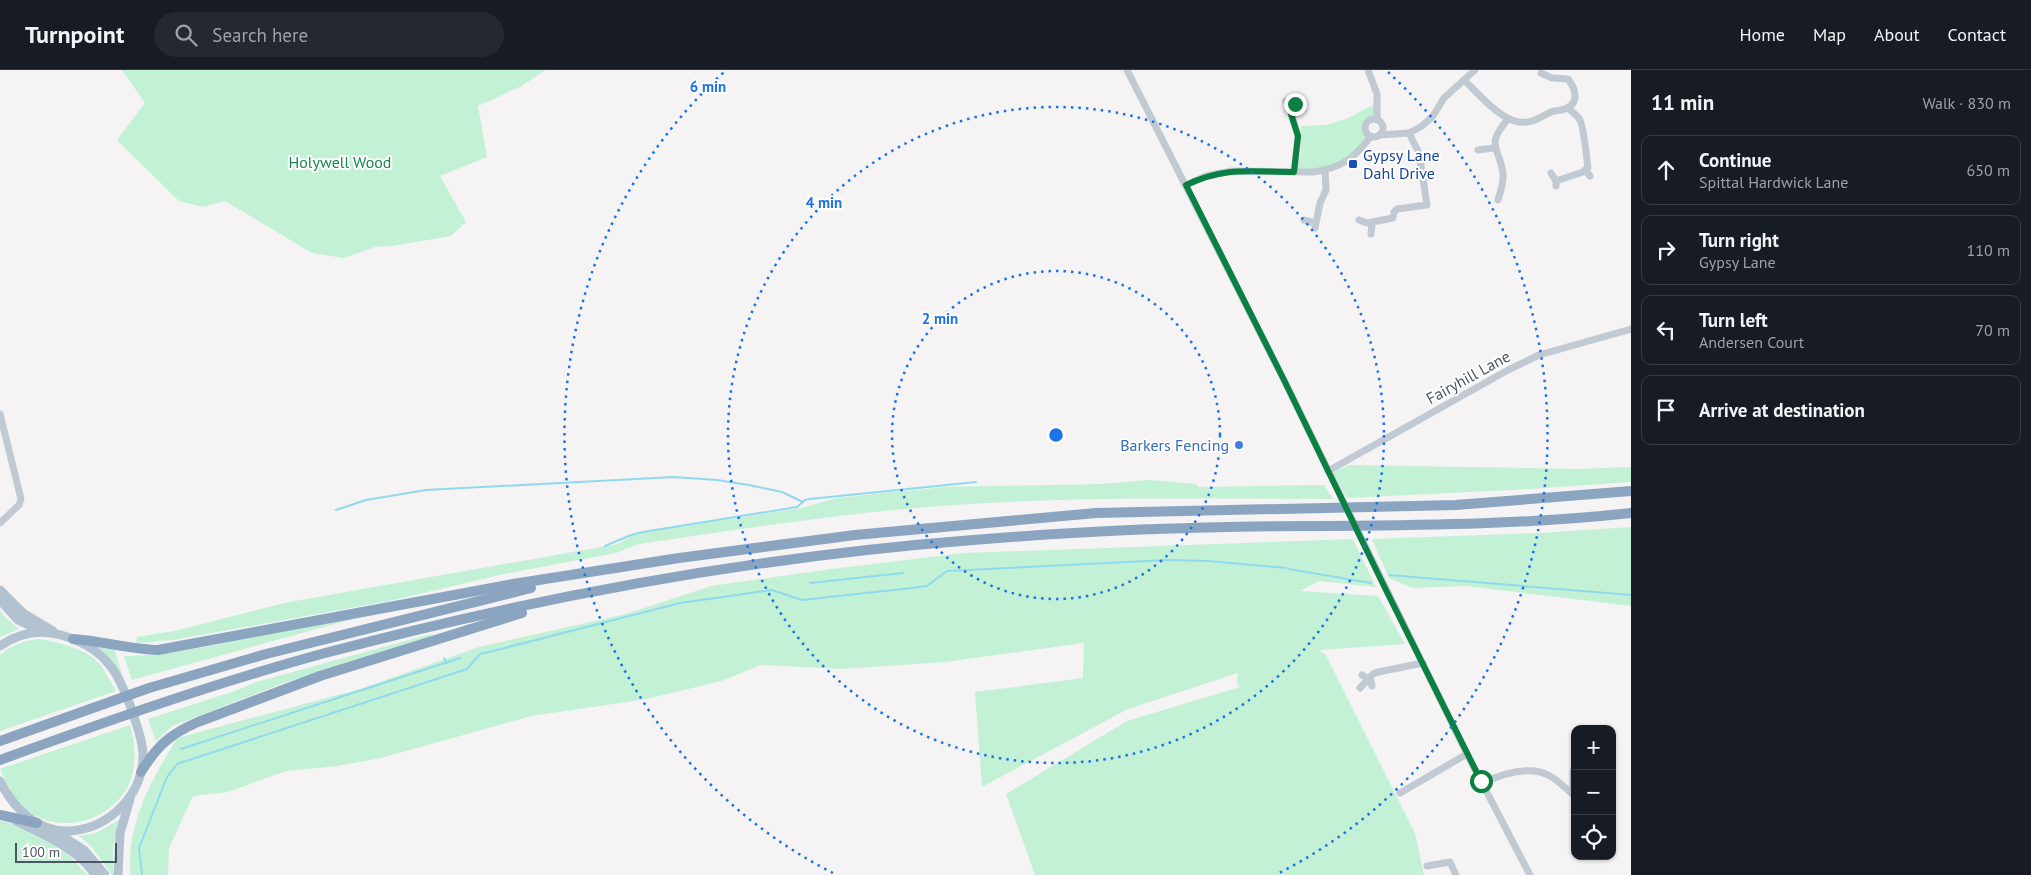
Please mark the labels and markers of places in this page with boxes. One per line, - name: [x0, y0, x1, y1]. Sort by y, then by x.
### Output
- place label: Gypsy Lane Dahl Drive: [1363, 145, 1440, 183]
- marker: Gypsy Lane Dahl Drive: [1347, 158, 1359, 170]
- centre of rings: [1047, 426, 1065, 444]
- place label: Barkers Fencing: [1120, 435, 1229, 455]
- marker: Barkers Fencing: [1233, 439, 1245, 451]

